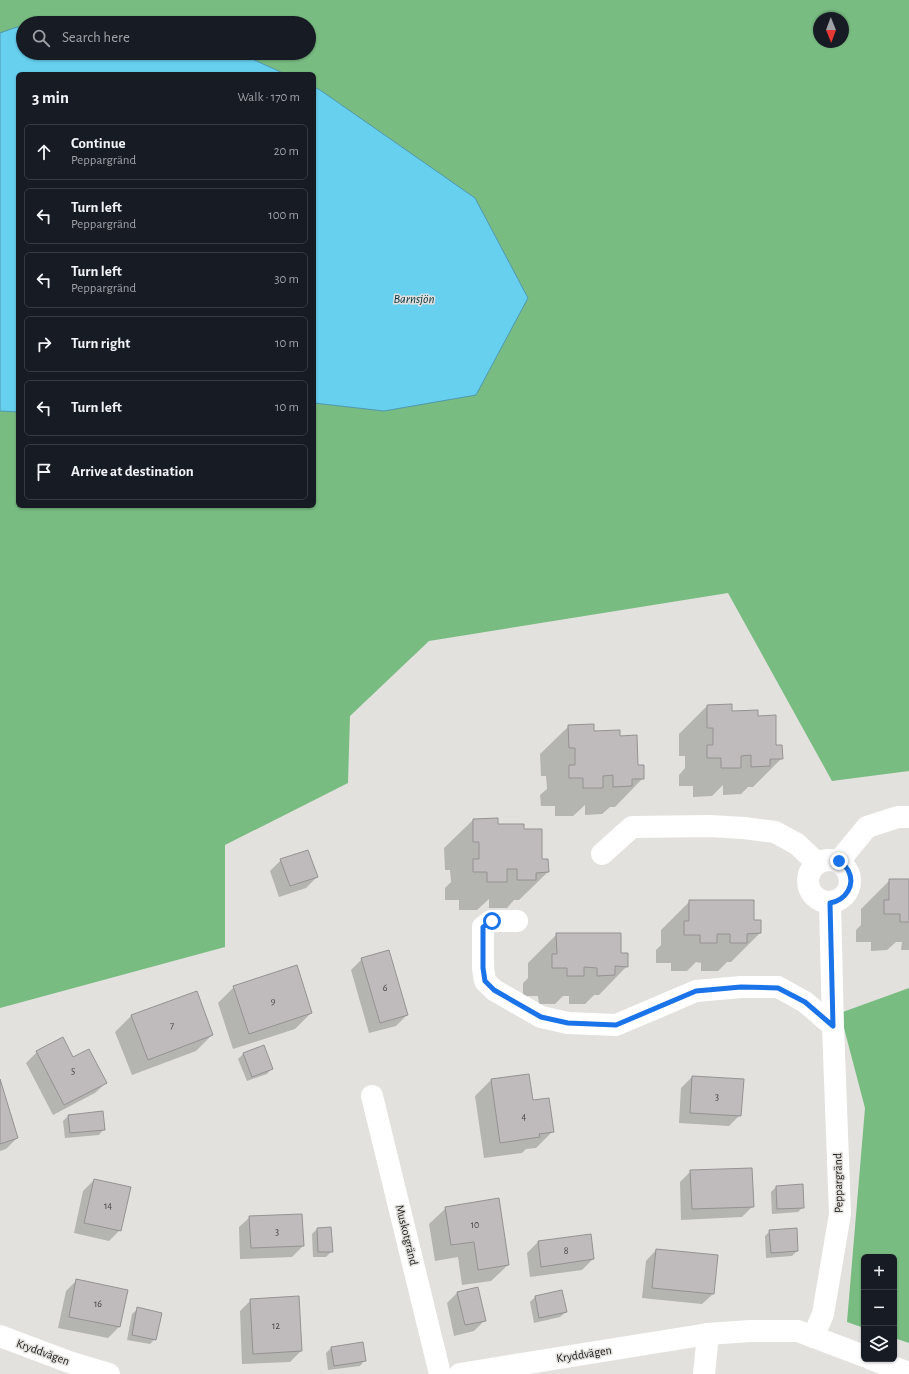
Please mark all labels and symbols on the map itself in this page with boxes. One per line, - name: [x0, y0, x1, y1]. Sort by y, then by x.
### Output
- north arrow: [813, 12, 849, 48]
- water label: Barnsjön: [393, 293, 435, 306]
- route end: [830, 852, 848, 870]
- route start: [483, 912, 501, 930]
- house number: 6: [383, 983, 388, 993]
- house number: 9: [271, 996, 276, 1006]
- house number: 7: [170, 1021, 174, 1031]
- house number: 5: [71, 1066, 75, 1076]
- house number: 3: [715, 1092, 719, 1102]
- house number: 4: [522, 1112, 527, 1122]
- street label: Peppargränd: [831, 1153, 845, 1213]
- house number: 14: [104, 1201, 112, 1211]
- street label: Muskotgränd: [394, 1203, 420, 1267]
- house number: 10: [471, 1220, 479, 1230]
- house number: 3: [275, 1227, 279, 1237]
- house number: 8: [564, 1246, 569, 1256]
- house number: 16: [94, 1299, 102, 1309]
- house number: 12: [272, 1321, 280, 1331]
- street label: Kryddvägen: [14, 1337, 71, 1368]
- street label: Kryddvägen: [555, 1344, 613, 1365]

